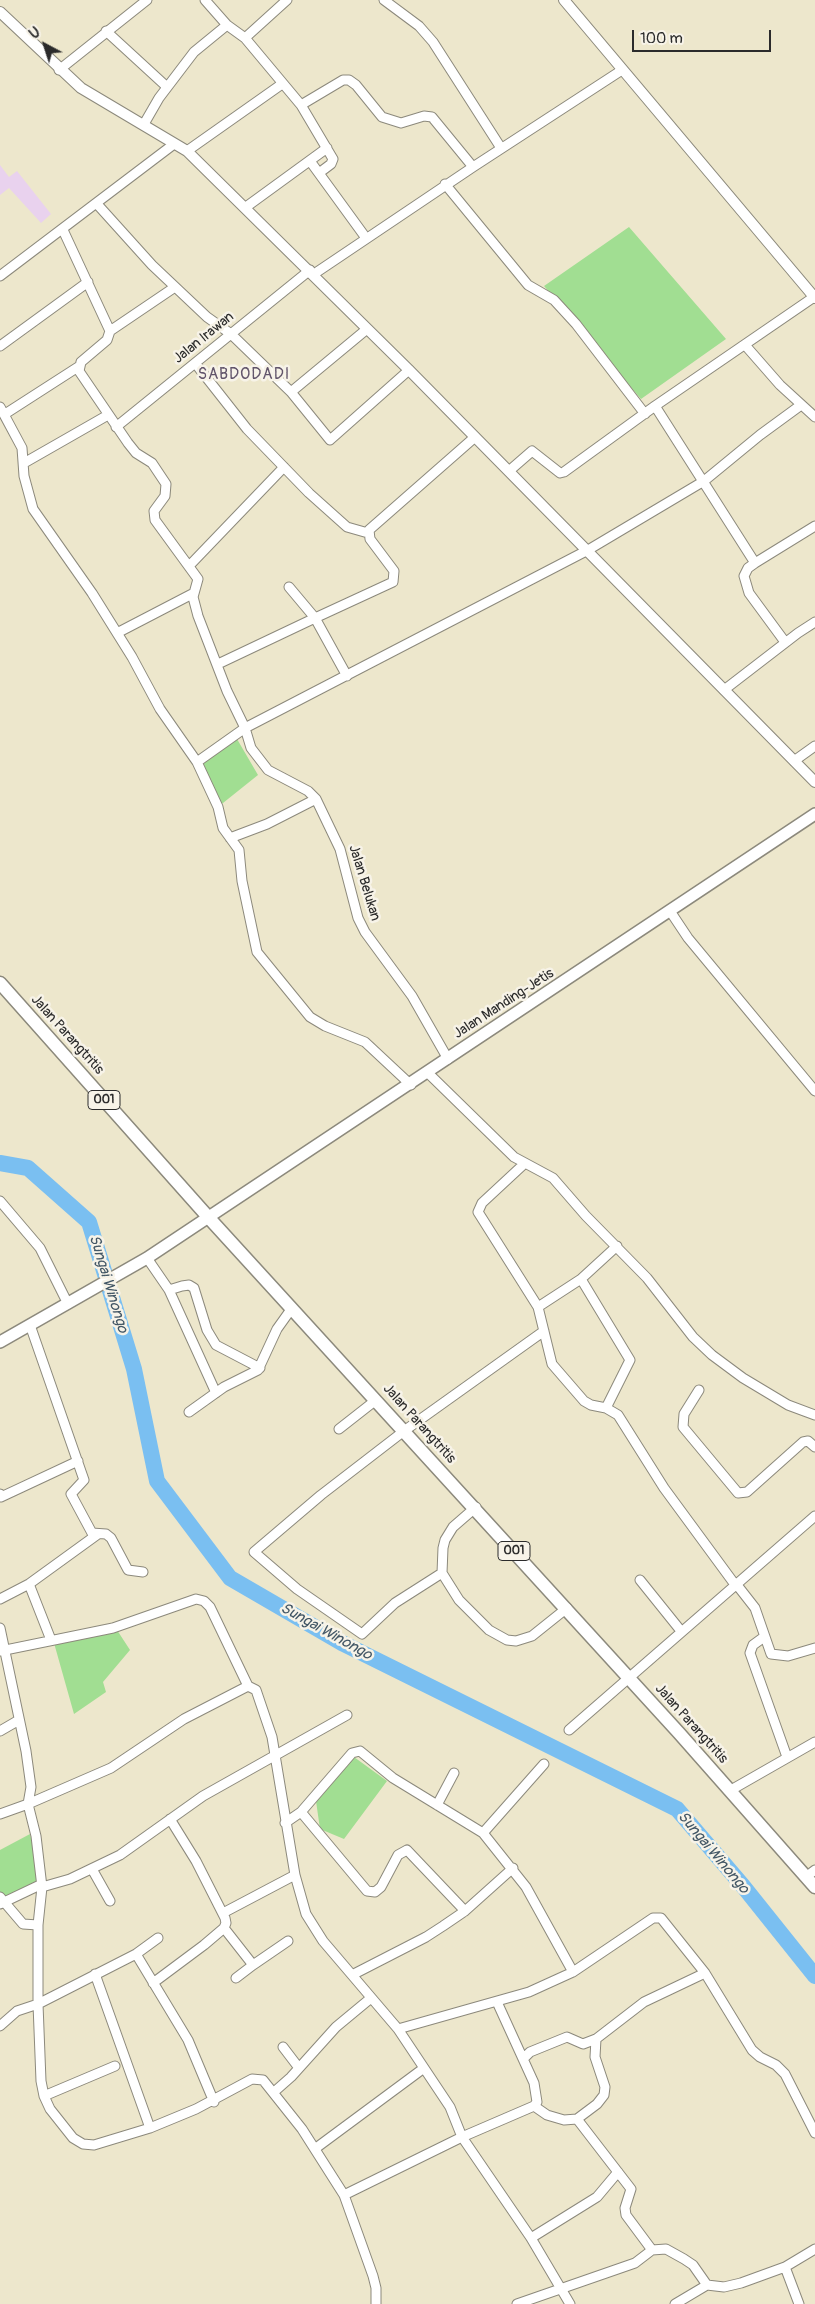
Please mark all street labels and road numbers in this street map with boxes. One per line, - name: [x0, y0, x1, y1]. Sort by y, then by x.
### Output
- street label: Jalan Irawan: [171, 309, 237, 367]
- street label: Jalan Belukan: [344, 843, 384, 923]
- street label: Jalan Manding-Jetis: [451, 965, 557, 1043]
- street label: Jalan Parangtritis: [27, 992, 107, 1078]
- road number: 001: [88, 1090, 120, 1110]
- street label: Jalan Parangtritis: [379, 1381, 459, 1467]
- road number: 001: [498, 1542, 530, 1560]
- street label: Jalan Parangtritis: [651, 1681, 731, 1767]

